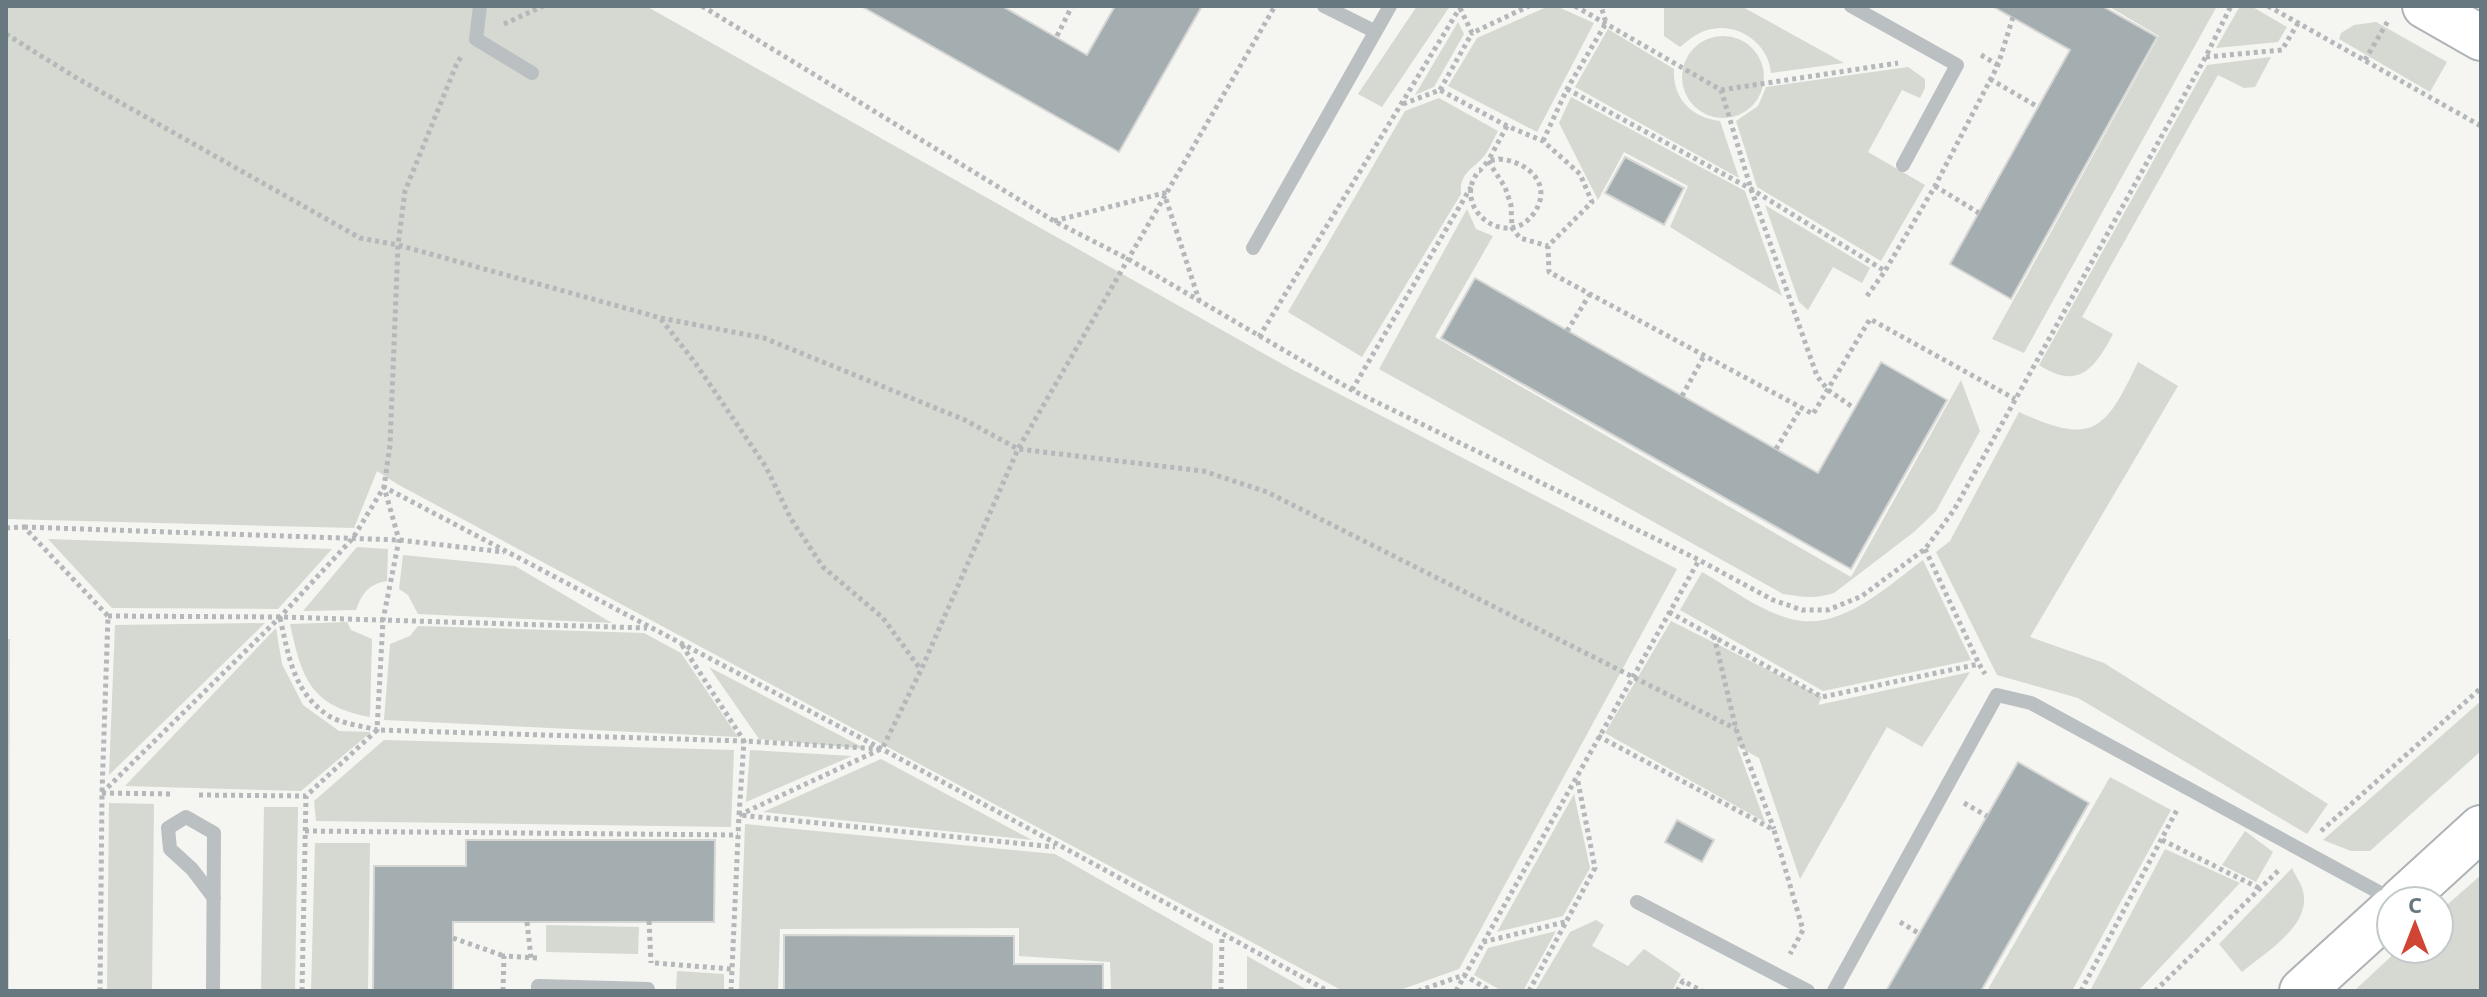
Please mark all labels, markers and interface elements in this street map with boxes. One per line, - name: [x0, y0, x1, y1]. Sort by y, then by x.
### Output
- north arrow: [2375, 885, 2455, 965]
- text: С: [2408, 889, 2422, 919]

